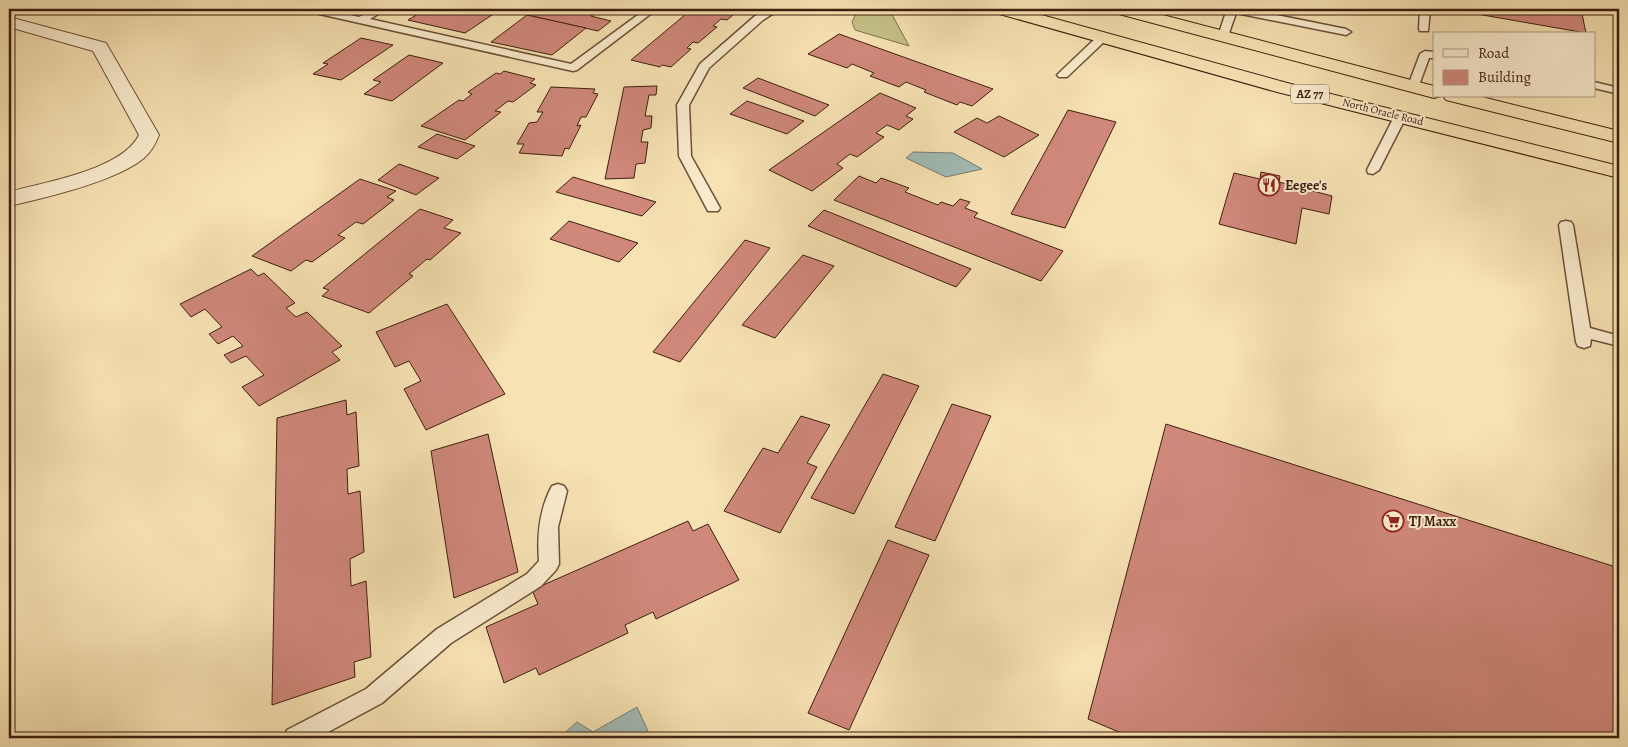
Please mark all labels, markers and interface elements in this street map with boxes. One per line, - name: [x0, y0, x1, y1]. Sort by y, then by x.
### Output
- legend: [1433, 32, 1596, 98]
- text: Road: [1478, 43, 1510, 63]
- text: Building: [1478, 67, 1531, 87]
- road number: AZ 77: [1291, 85, 1329, 104]
- street label: North Oracle Road: [1341, 95, 1425, 129]
- restaurant icon: Eegee's: [1257, 173, 1281, 197]
- place label: Eegee's: [1285, 176, 1327, 195]
- supermarket icon: TJ Maxx: [1381, 509, 1405, 533]
- place label: TJ Maxx: [1409, 512, 1456, 531]

